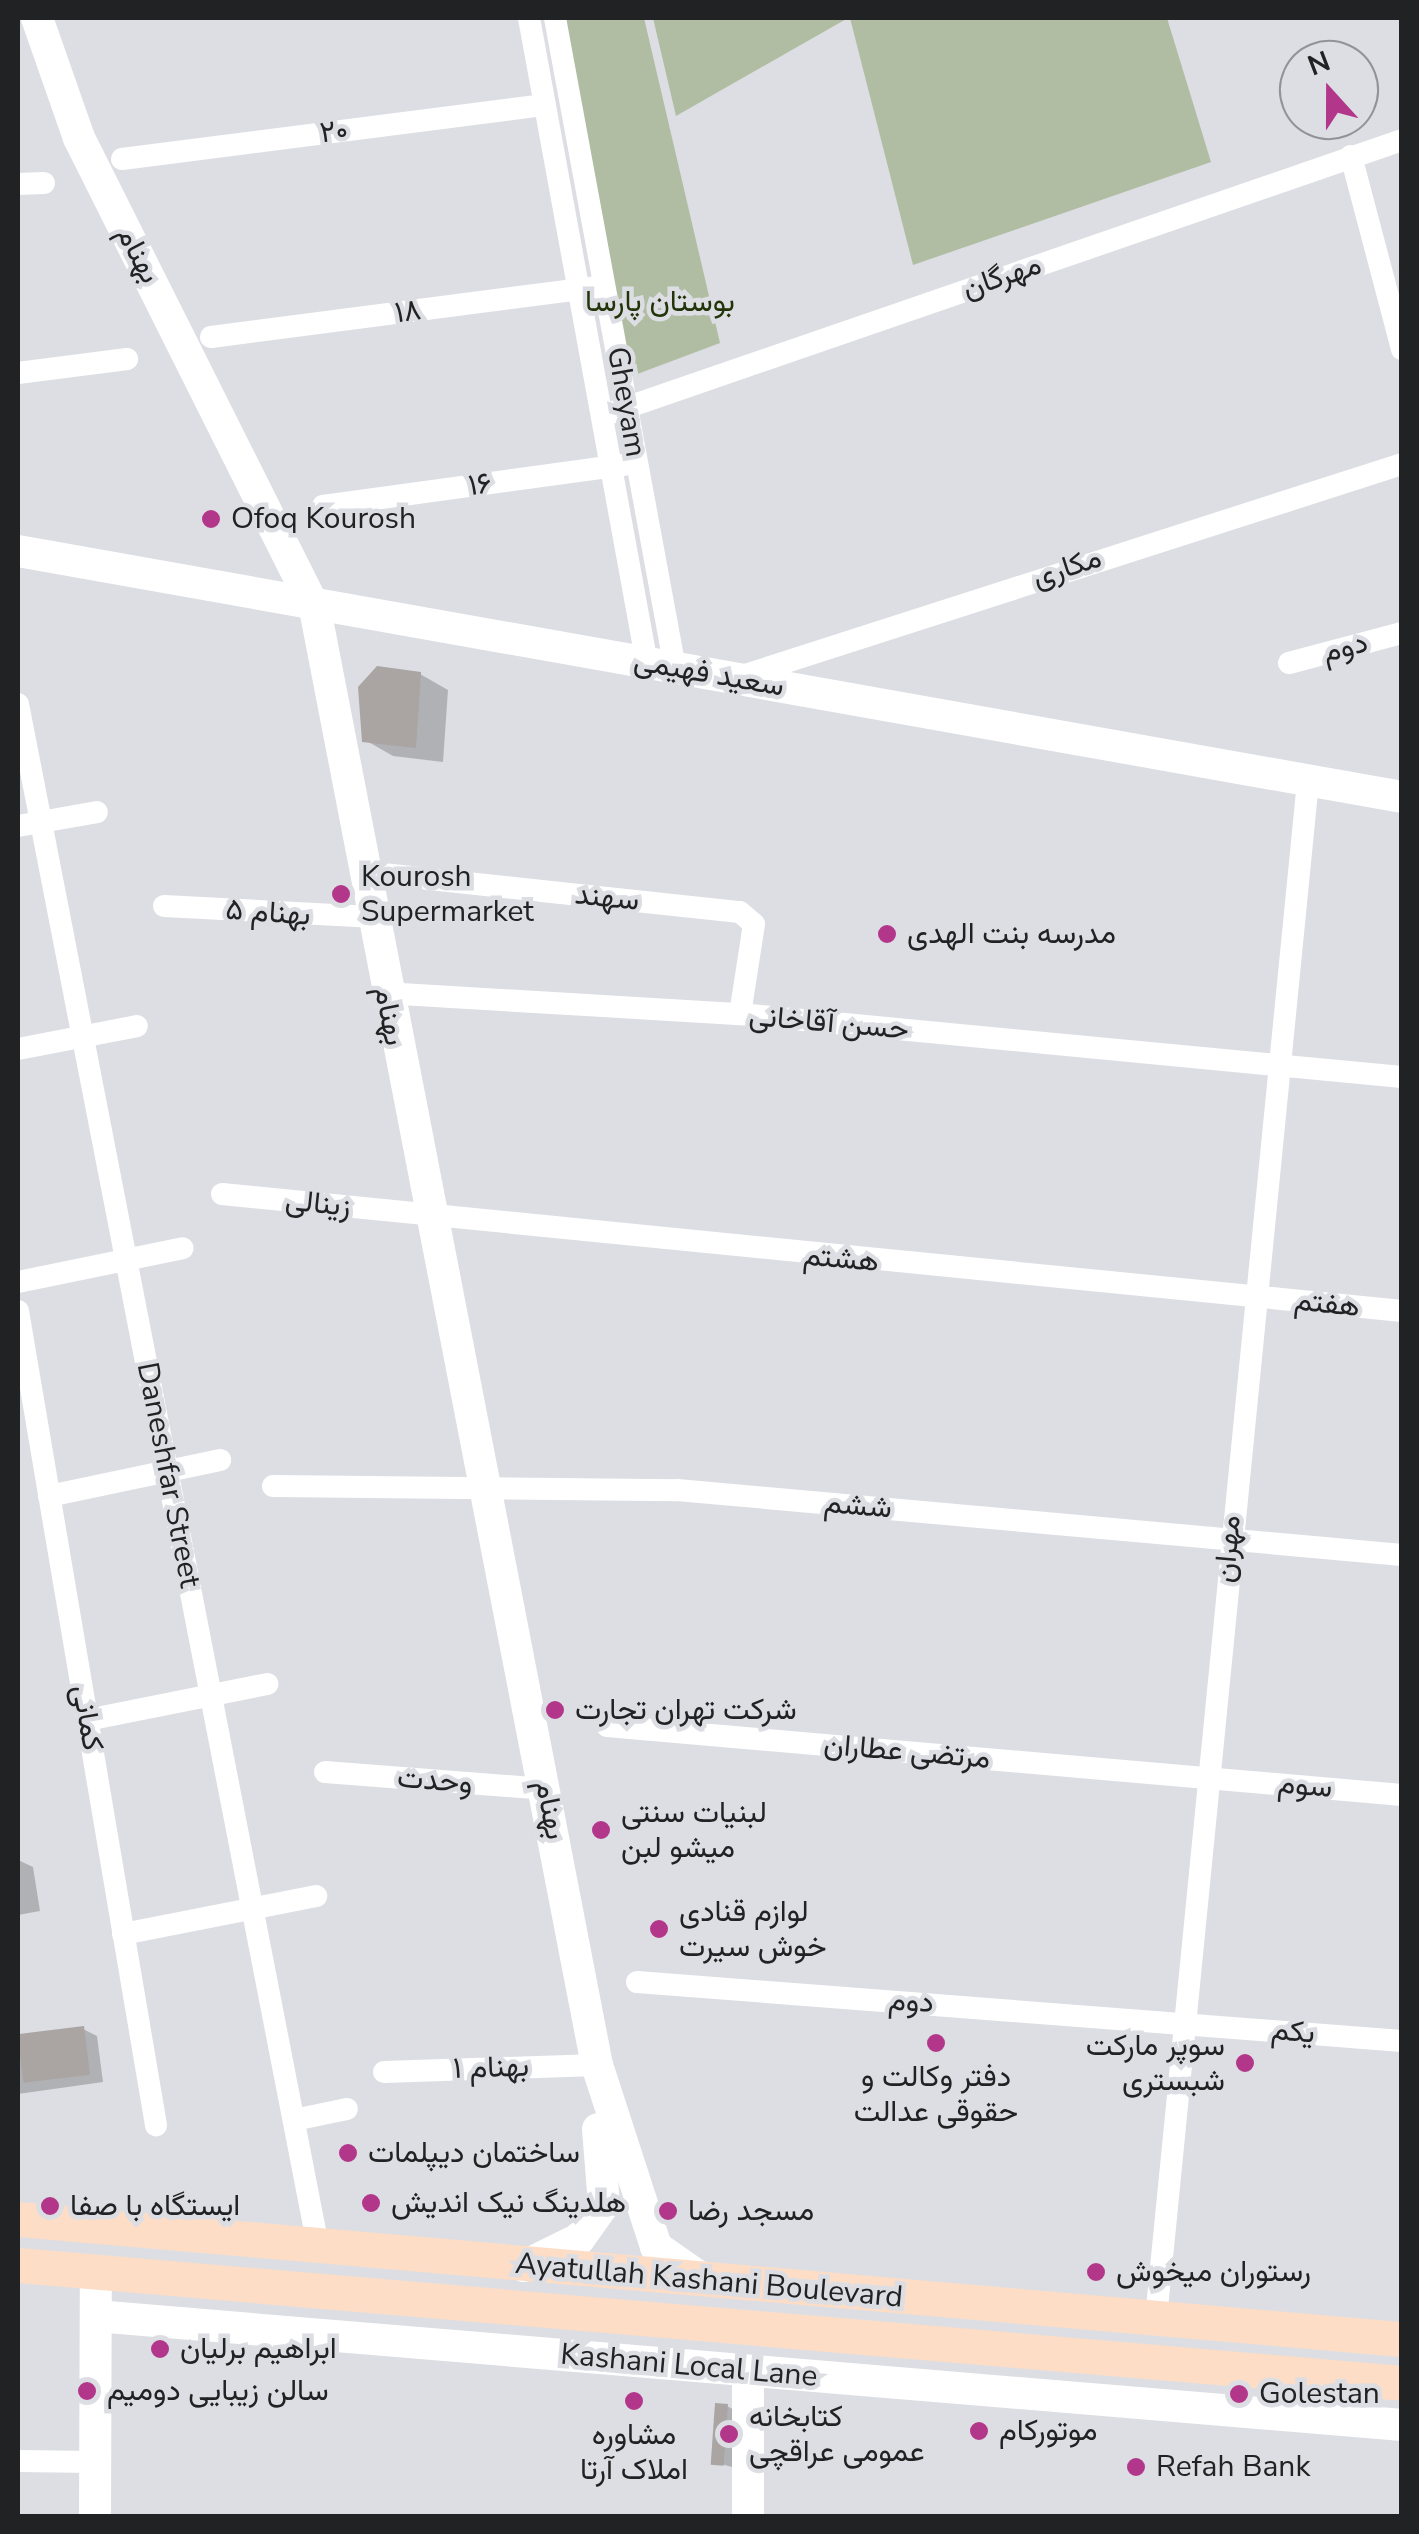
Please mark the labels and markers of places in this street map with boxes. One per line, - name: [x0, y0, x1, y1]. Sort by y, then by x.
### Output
- place label: Ofoq Kourosh: [231, 501, 416, 537]
- marker: Ofoq Kourosh: [200, 508, 222, 530]
- place label: Kourosh Supermarket: [361, 859, 534, 930]
- marker: Kourosh Supermarket: [330, 883, 352, 905]
- place label: مدرسه بنت الهدی: [907, 916, 1116, 952]
- marker: مدرسه بنت الهدی: [876, 923, 898, 945]
- place label: شرکت تهران تجارت: [575, 1692, 797, 1728]
- marker: شرکت تهران تجارت: [544, 1699, 566, 1721]
- place label: لبنیات سنتی میشو لبن: [621, 1795, 767, 1866]
- marker: لبنیات سنتی میشو لبن: [590, 1819, 612, 1841]
- place label: لوازم قنادی خوش سیرت: [679, 1894, 827, 1964]
- marker: لوازم قنادی خوش سیرت: [648, 1918, 670, 1940]
- place label: سوپر مارکت شبستری: [1086, 2028, 1225, 2098]
- marker: دفتر وکالت و حقوقی عدالت: [925, 2032, 947, 2054]
- marker: سوپر مارکت شبستری: [1234, 2052, 1256, 2074]
- place label: دفتر وکالت و حقوقی عدالت: [854, 2059, 1018, 2130]
- place label: ساختمان دیپلمات: [368, 2135, 580, 2171]
- marker: ساختمان دیپلمات: [337, 2142, 359, 2164]
- place label: هلدینگ نیک اندیش: [391, 2185, 626, 2221]
- place label: ایستگاه با صفا: [70, 2188, 240, 2224]
- marker: هلدینگ نیک اندیش: [360, 2192, 382, 2214]
- place label: مسجد رضا: [688, 2193, 814, 2229]
- marker: ایستگاه با صفا: [39, 2195, 61, 2217]
- marker: مسجد رضا: [657, 2200, 679, 2222]
- place label: رستوران میخوش: [1116, 2254, 1311, 2290]
- marker: رستوران میخوش: [1085, 2261, 1107, 2283]
- place label: ابراهیم برلیان: [180, 2331, 337, 2367]
- marker: ابراهیم برلیان: [149, 2338, 171, 2360]
- place label: سالن زیبایی دومیم: [107, 2373, 329, 2409]
- place label: Golestan: [1259, 2376, 1380, 2412]
- marker: سالن زیبایی دومیم: [76, 2380, 98, 2402]
- marker: Golestan: [1228, 2383, 1250, 2405]
- marker: مشاوره املاک آرتا: [623, 2390, 645, 2412]
- place label: کتابخانه عمومی عراقچی: [749, 2399, 925, 2470]
- place label: موتورکام: [999, 2413, 1097, 2449]
- place label: مشاوره املاک آرتا: [580, 2417, 688, 2488]
- marker: موتورکام: [968, 2420, 990, 2442]
- marker: کتابخانه عمومی عراقچی: [718, 2423, 740, 2445]
- place label: Refah Bank: [1156, 2449, 1310, 2485]
- marker: Refah Bank: [1125, 2456, 1147, 2478]

